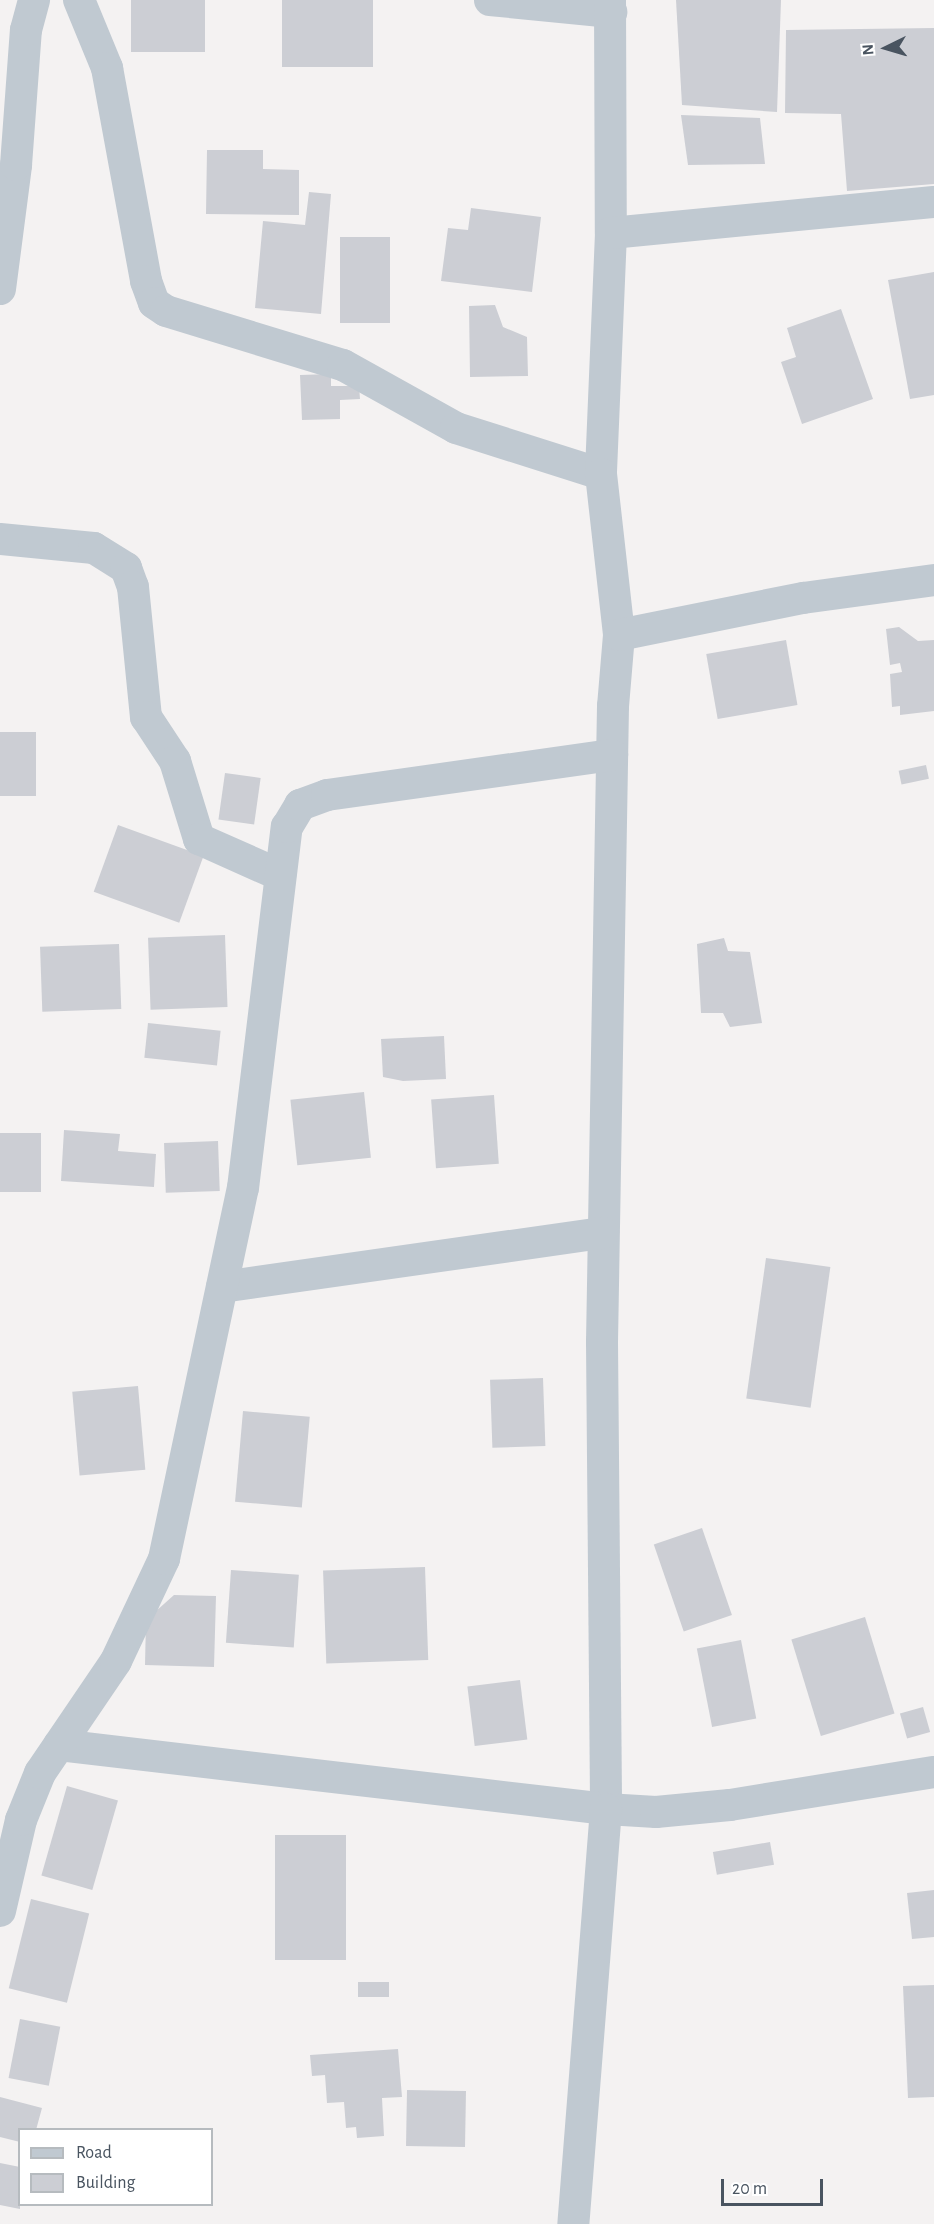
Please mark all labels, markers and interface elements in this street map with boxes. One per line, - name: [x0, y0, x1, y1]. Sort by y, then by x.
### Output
- north arrow: [856, 18, 916, 78]
- text: N: [860, 43, 877, 56]
- legend: [18, 2128, 213, 2206]
- text: Road: [76, 2144, 112, 2162]
- scale bar: [724, 2167, 826, 2205]
- text: Building: [76, 2174, 135, 2192]
- text: 20 m: [732, 2180, 767, 2198]

